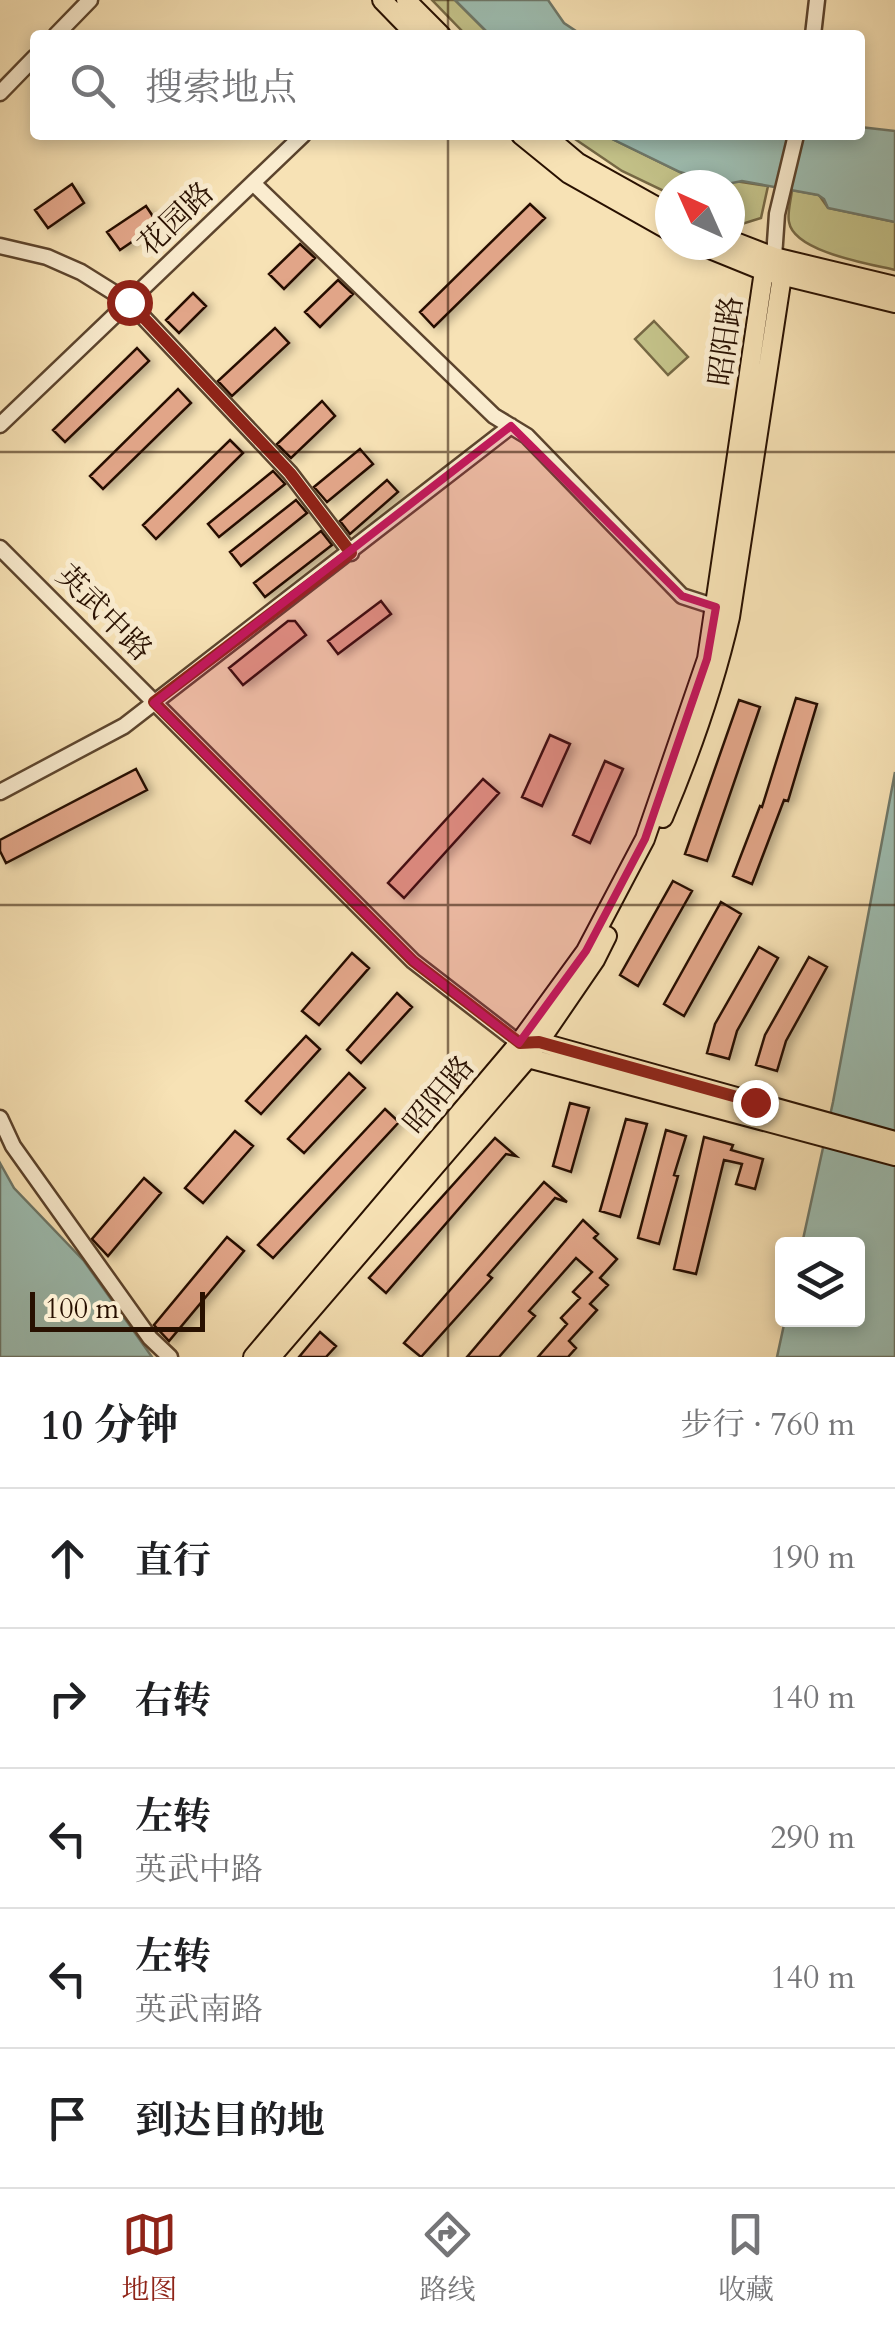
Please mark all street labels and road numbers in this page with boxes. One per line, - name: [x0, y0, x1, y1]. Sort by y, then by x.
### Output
- street label: 花园路: [129, 173, 223, 265]
- street label: 昭阳路: [699, 294, 753, 388]
- street label: 英武中路: [47, 556, 161, 670]
- street label: 昭阳路: [394, 1047, 484, 1143]

